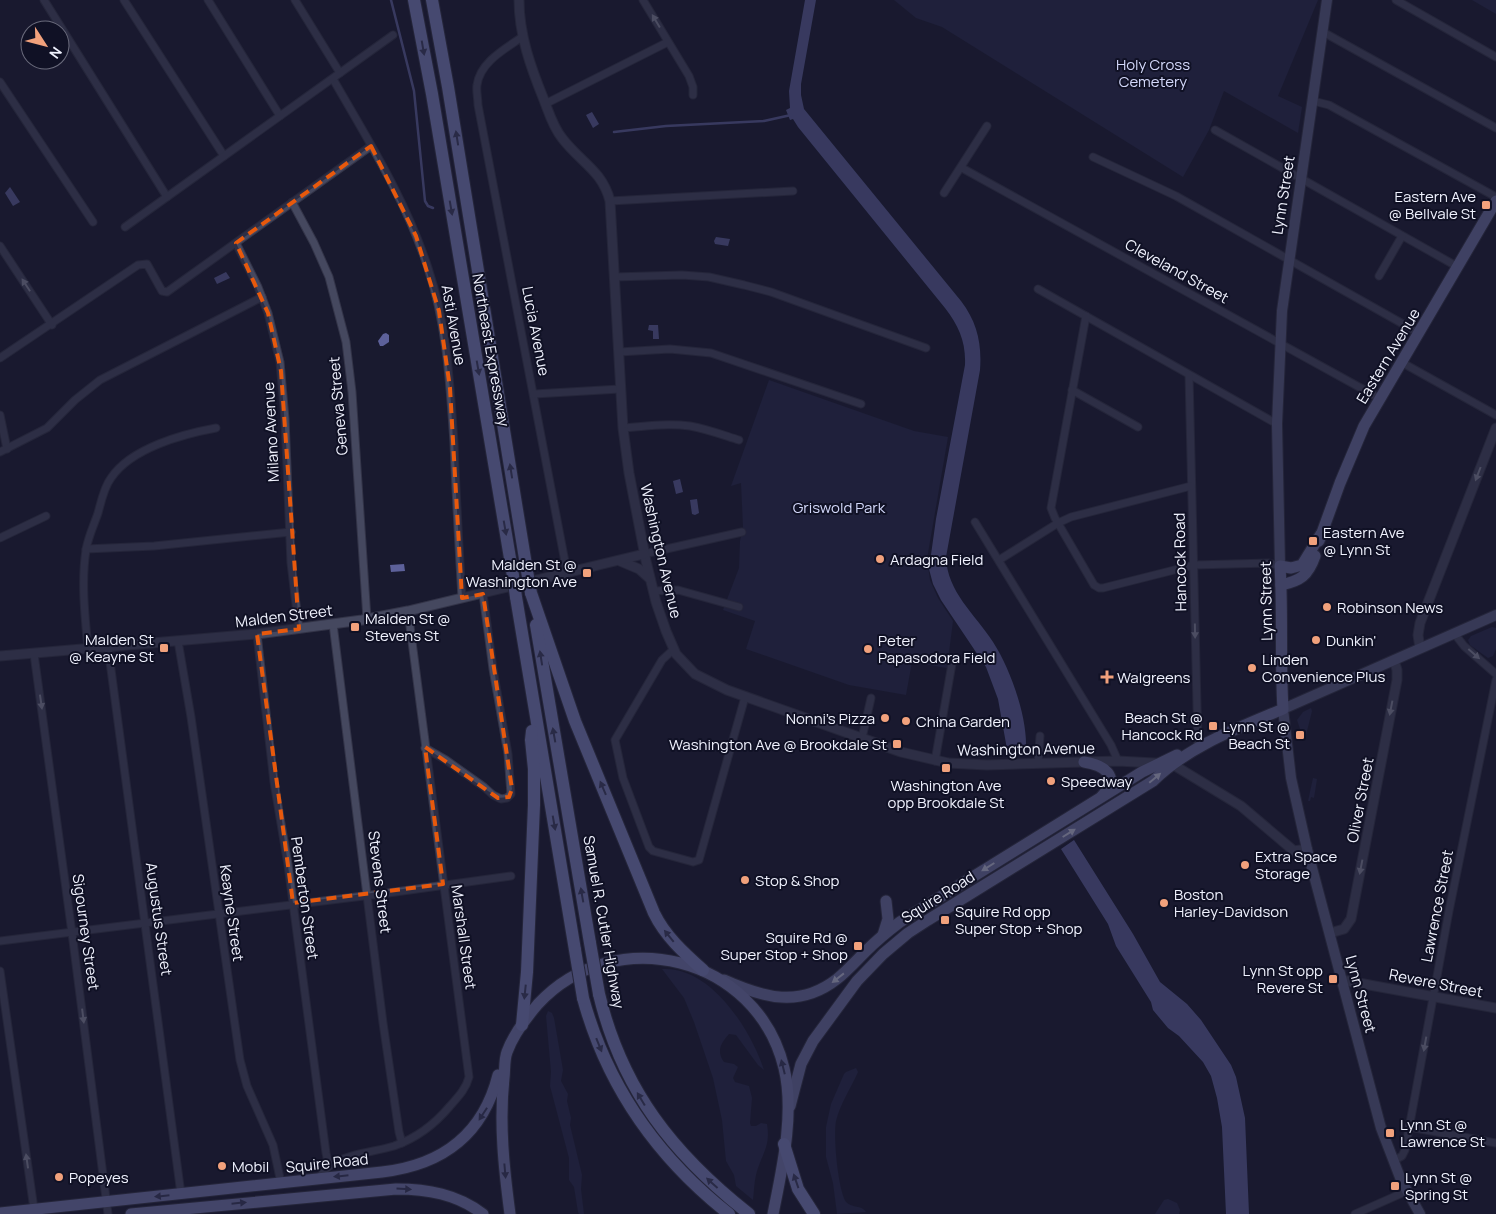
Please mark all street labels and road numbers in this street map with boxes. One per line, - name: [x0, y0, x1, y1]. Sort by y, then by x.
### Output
- street label: Lynn Street: [1266, 154, 1300, 236]
- street label: Cleveland Street: [1121, 234, 1233, 308]
- street label: Northeast Expressway: [467, 272, 515, 428]
- street label: Asti Avenue: [437, 283, 471, 367]
- street label: Lucia Avenue: [517, 284, 555, 378]
- street label: Eastern Avenue: [1351, 304, 1425, 408]
- street label: Geneva Street: [323, 356, 353, 456]
- street label: Milano Avenue: [258, 381, 284, 482]
- street label: Washington Avenue: [635, 482, 687, 621]
- street label: Hancock Road: [1169, 512, 1191, 612]
- street label: Lynn Street: [1255, 561, 1277, 641]
- street label: Malden Street: [234, 600, 334, 632]
- street label: Washington Avenue: [957, 737, 1095, 761]
- street label: Oliver Street: [1341, 756, 1379, 844]
- street label: Stevens Street: [363, 830, 397, 934]
- street label: Samuel R. Cutler Highway: [578, 834, 630, 1010]
- street label: Pemberton Street: [286, 835, 324, 961]
- street label: Lawrence Street: [1416, 848, 1458, 964]
- street label: Augustus Street: [141, 861, 177, 977]
- street label: Keayne Street: [215, 863, 249, 963]
- street label: Squire Road: [897, 866, 979, 928]
- street label: Sigourney Street: [67, 872, 105, 992]
- street label: Marshall Street: [446, 883, 482, 991]
- street label: Lynn Street: [1341, 953, 1381, 1035]
- street label: Revere Street: [1387, 964, 1485, 1002]
- street label: Squire Road: [285, 1148, 369, 1178]

